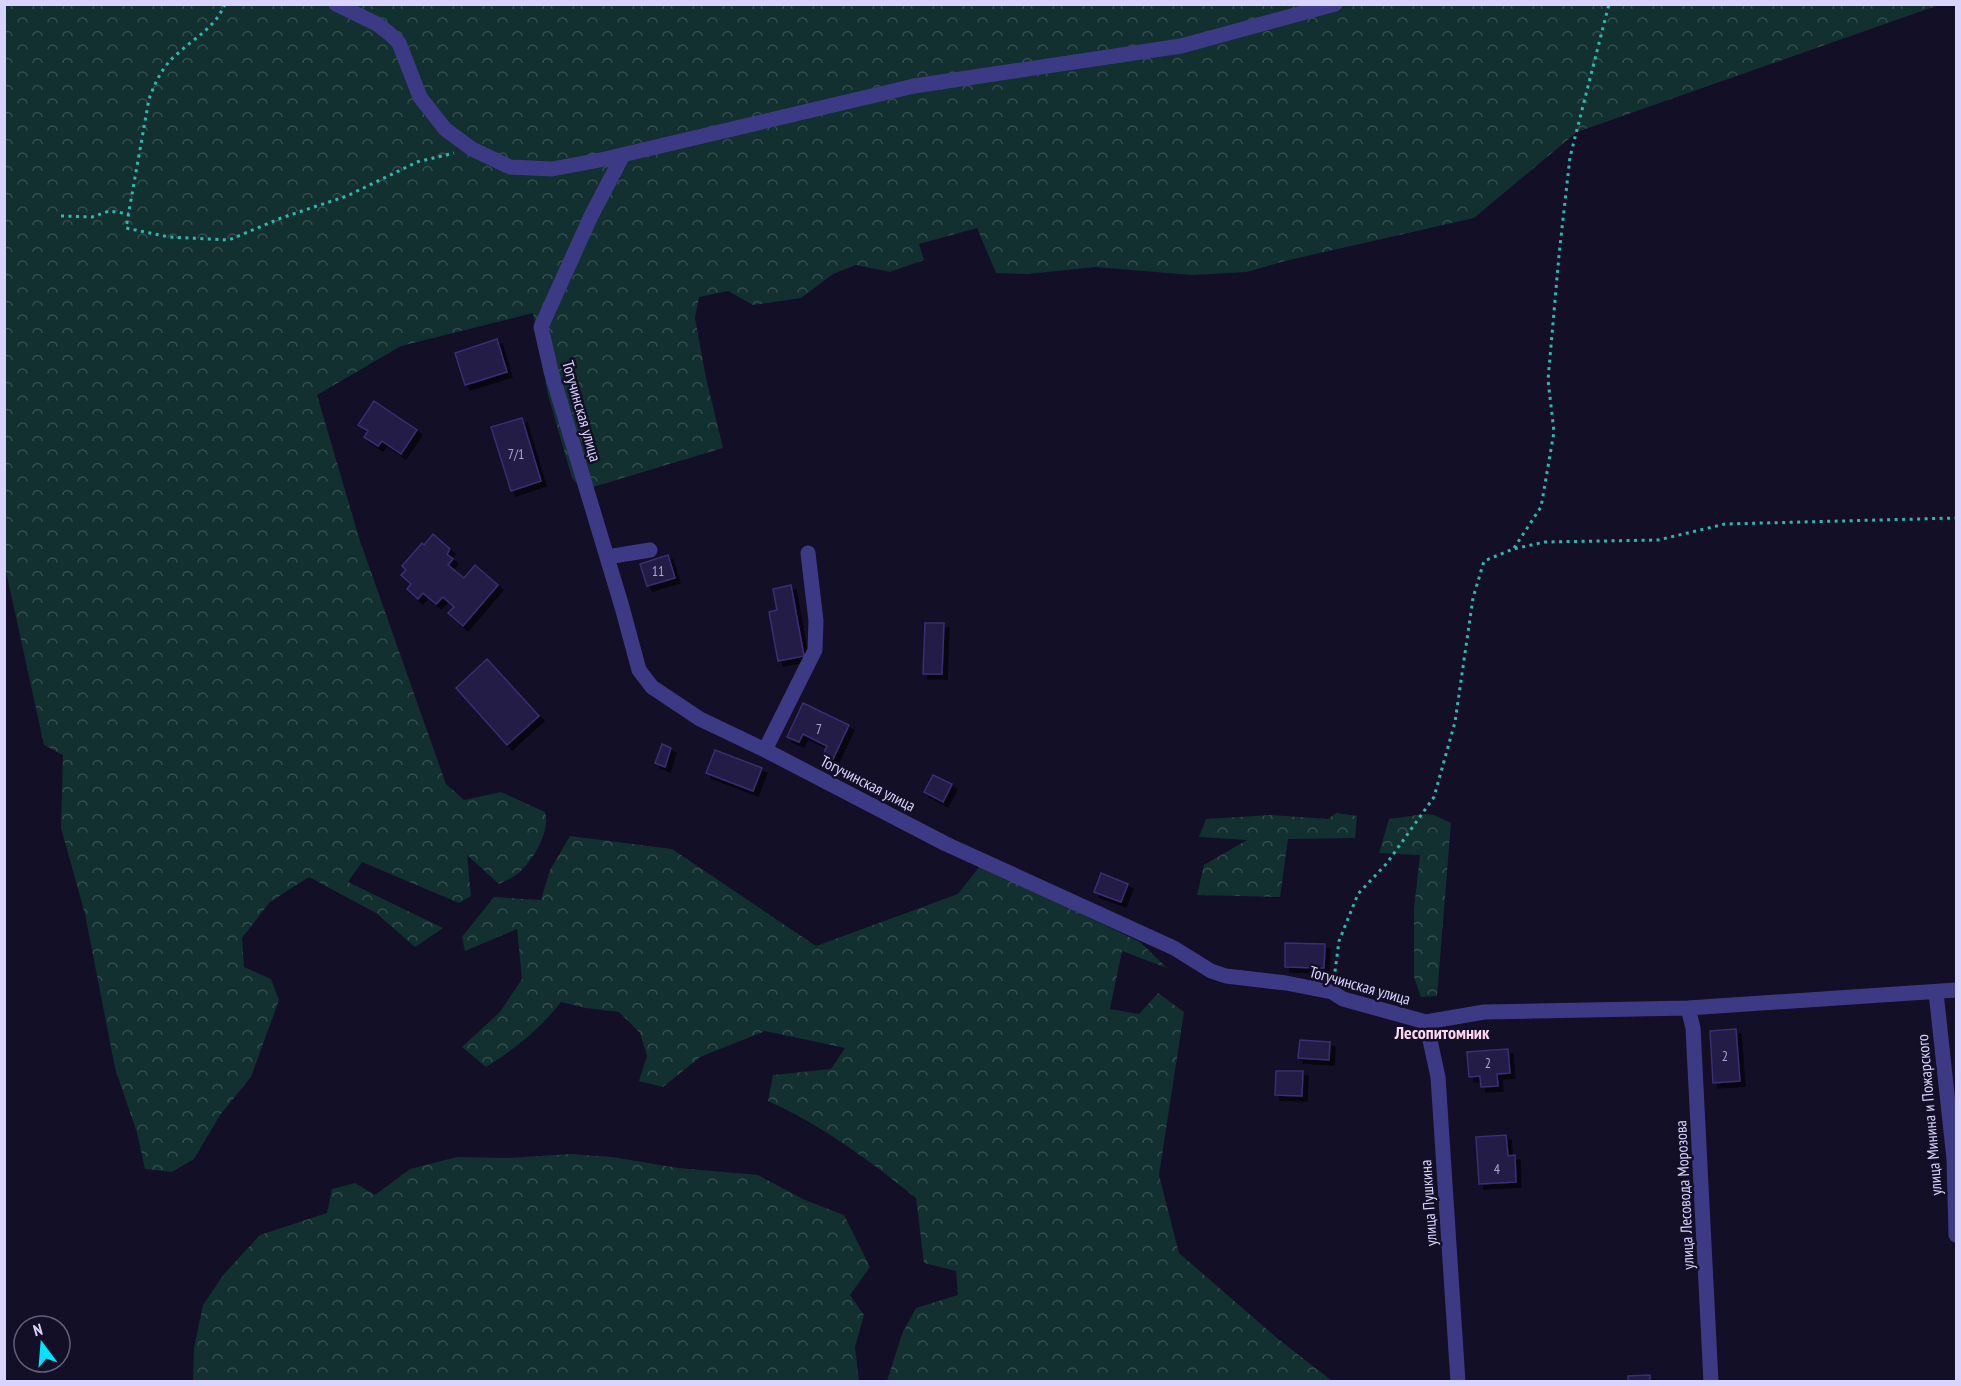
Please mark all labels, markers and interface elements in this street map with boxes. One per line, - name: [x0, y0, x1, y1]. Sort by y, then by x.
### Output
- street label: Тогучинская улица: [558, 358, 606, 464]
- house number: 7/1: [508, 445, 524, 463]
- house number: 11: [652, 562, 664, 580]
- house number: 7: [816, 720, 822, 738]
- street label: Тогучинская улица: [817, 750, 919, 816]
- street label: Тогучинская улица: [1307, 961, 1413, 1009]
- district label: Лесопитомник: [1394, 1021, 1490, 1044]
- street label: улица Минина и Пожарского: [1912, 1033, 1946, 1197]
- house number: 2: [1722, 1047, 1728, 1065]
- house number: 2: [1485, 1054, 1491, 1072]
- street label: улица Лесовода Морозова: [1670, 1120, 1698, 1270]
- street label: улица Пушкина: [1415, 1159, 1441, 1247]
- house number: 4: [1494, 1160, 1501, 1178]
- north arrow: [12, 1314, 72, 1374]
- text: N: [31, 1319, 45, 1340]

